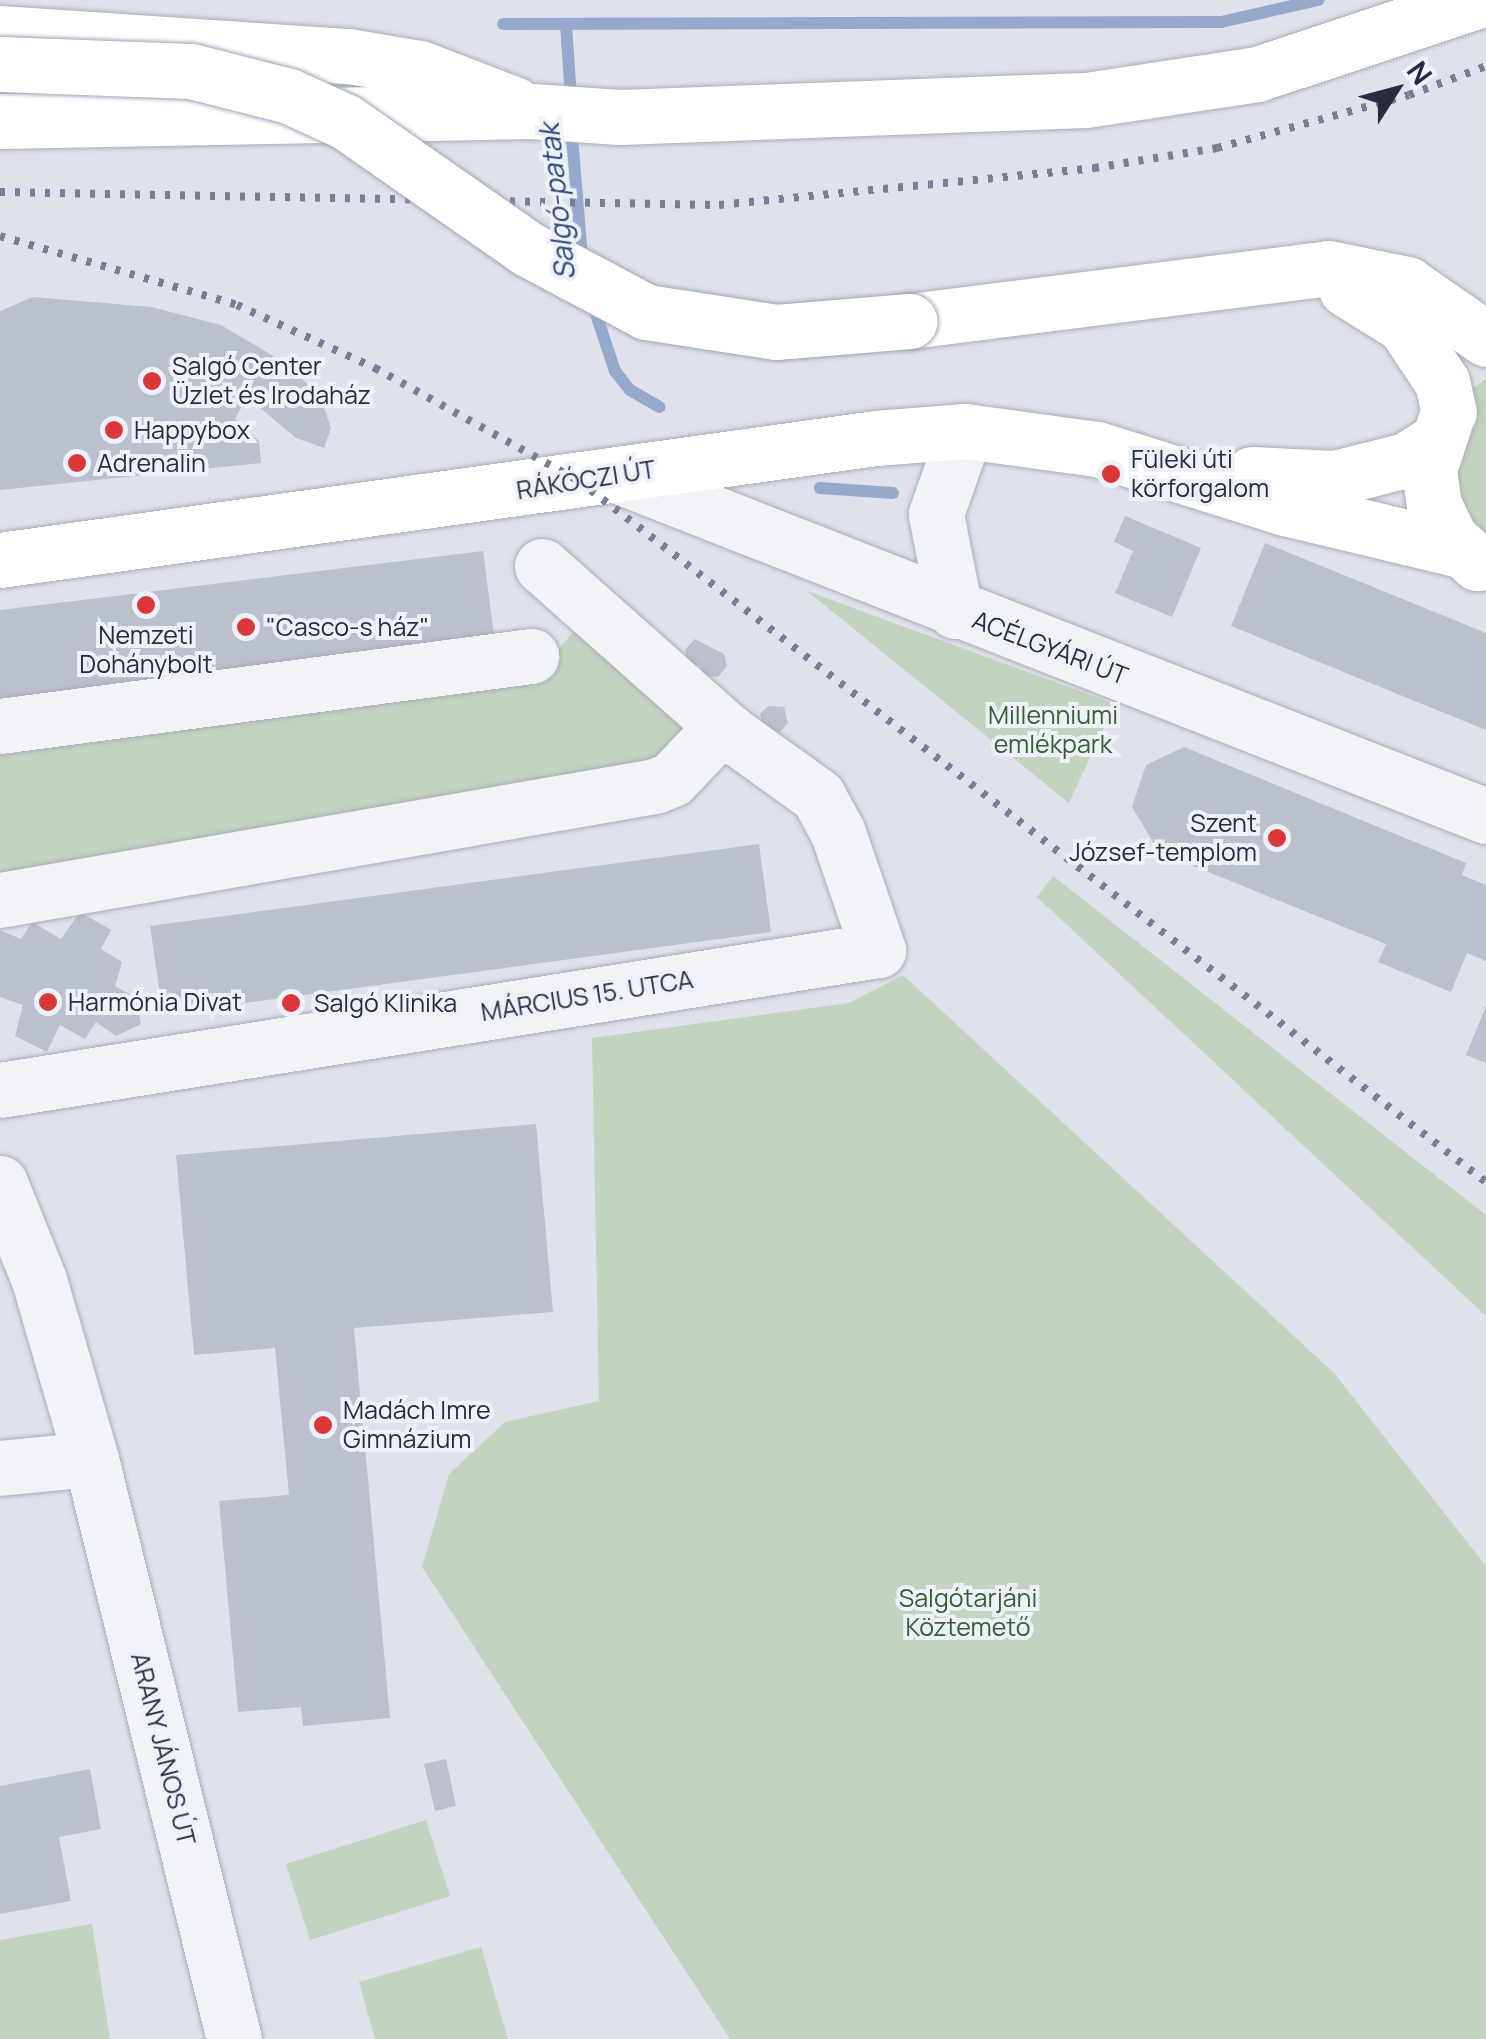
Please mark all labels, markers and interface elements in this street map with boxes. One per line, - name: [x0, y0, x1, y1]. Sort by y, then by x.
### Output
- north arrow: [1346, 40, 1446, 140]
- text: N: [1399, 53, 1442, 92]
- water label: Salgó-patak: [531, 122, 581, 282]
- place label: Salgó Center Üzlet és Irodaház: [172, 352, 371, 411]
- marker: Salgó Center Üzlet és Irodaház: [141, 370, 163, 392]
- place label: Happybox: [134, 415, 250, 445]
- marker: Happybox: [103, 419, 125, 441]
- place label: Füleki úti körforgalom: [1131, 445, 1269, 504]
- place label: Adrenalin: [97, 448, 206, 478]
- marker: Adrenalin: [66, 452, 88, 474]
- street label: RÁKÓCZI ÚT: [514, 454, 658, 506]
- marker: Füleki úti körforgalom: [1100, 463, 1122, 485]
- marker: Nemzeti Dohánybolt: [135, 594, 157, 616]
- street label: ACÉLGYÁRI ÚT: [968, 605, 1132, 691]
- place label: "Casco-s ház": [266, 612, 429, 642]
- marker: "Casco-s ház": [235, 616, 257, 638]
- place label: Nemzeti Dohánybolt: [79, 621, 213, 680]
- park label: Millenniumi emlékpark: [988, 701, 1118, 760]
- place label: Szent József-templom: [1069, 809, 1257, 868]
- marker: Szent József-templom: [1266, 827, 1288, 849]
- street label: MÁRCIUS 15. UTCA: [479, 964, 695, 1028]
- place label: Harmónia Divat: [68, 987, 242, 1017]
- place label: Salgó Klinika: [314, 988, 457, 1018]
- marker: Salgó Klinika: [278, 990, 304, 1016]
- marker: Harmónia Divat: [37, 991, 59, 1013]
- place label: Madách Imre Gimnázium: [343, 1396, 491, 1455]
- marker: Madách Imre Gimnázium: [312, 1414, 334, 1436]
- park label: Salgótarjáni Köztemető: [899, 1584, 1037, 1643]
- street label: ARANY JÁNOS ÚT: [124, 1649, 202, 1849]

